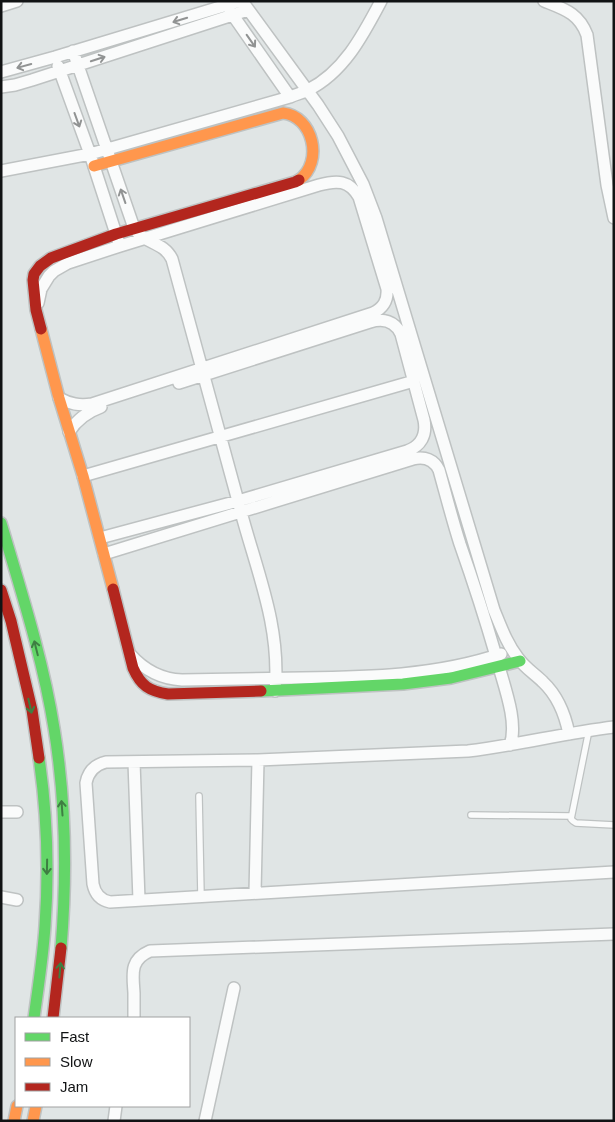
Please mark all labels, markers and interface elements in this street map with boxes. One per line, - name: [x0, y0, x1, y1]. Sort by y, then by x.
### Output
- one-way arrow: [172, 15, 188, 25]
- one-way arrow: [246, 34, 256, 48]
- one-way arrow: [90, 54, 106, 63]
- one-way arrow: [17, 61, 33, 71]
- one-way arrow: [73, 111, 82, 127]
- one-way arrow: [118, 189, 127, 205]
- one-way arrow: [31, 640, 40, 656]
- one-way arrow: [26, 697, 35, 713]
- one-way arrow: [58, 800, 67, 816]
- one-way arrow: [42, 858, 52, 875]
- one-way arrow: [55, 962, 65, 978]
- legend: [15, 1017, 190, 1107]
- text: Fast: [60, 1028, 90, 1045]
- text: Slow: [60, 1053, 93, 1070]
- text: Jam: [60, 1078, 88, 1095]

